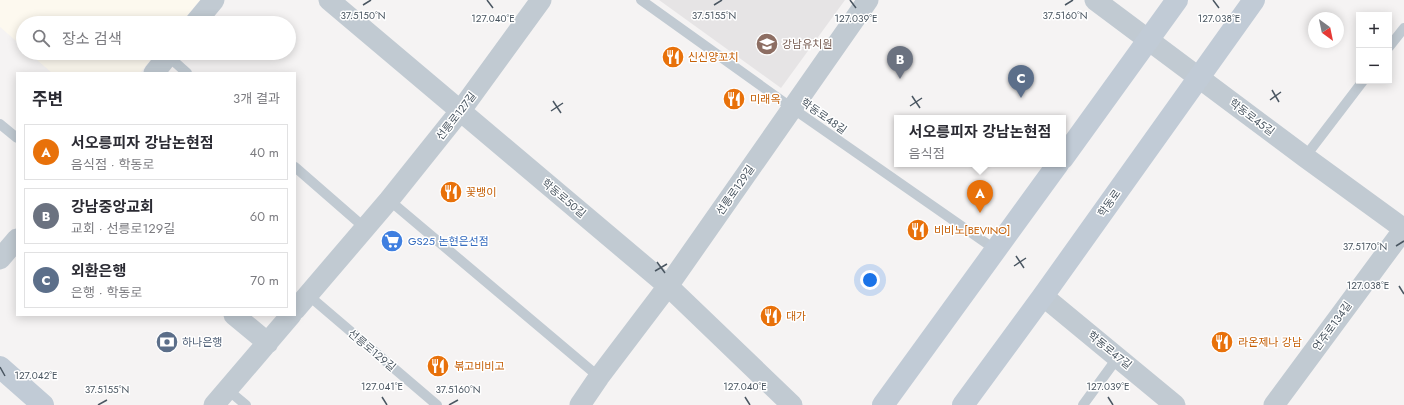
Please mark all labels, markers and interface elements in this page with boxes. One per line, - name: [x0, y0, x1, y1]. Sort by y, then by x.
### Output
- text: 37.5150°N: [341, 8, 385, 23]
- text: 37.5155°N: [692, 8, 736, 23]
- text: 37.5160°N: [1043, 8, 1088, 23]
- text: 127.040°E: [471, 11, 515, 26]
- text: 127.039°E: [835, 11, 877, 26]
- text: 127.038°E: [1198, 11, 1240, 26]
- north arrow: [1308, 12, 1344, 48]
- map controls: [1356, 12, 1392, 84]
- button: +: [1356, 12, 1392, 48]
- search box: [16, 16, 296, 60]
- icon: search: [30, 27, 52, 49]
- text: 장소 검색: [62, 28, 122, 50]
- school or university icon: 강남유치원: [754, 31, 780, 57]
- place label: 강남유치원: [782, 36, 833, 52]
- restaurant icon: 신신양꼬치: [660, 44, 686, 70]
- pin: B: [887, 46, 913, 79]
- button: −: [1356, 48, 1392, 84]
- place label: 신신양꼬치: [688, 49, 739, 65]
- pin: C: [1008, 65, 1034, 98]
- restaurant icon: 미래옥: [721, 86, 747, 112]
- text: 주변: [32, 87, 63, 111]
- street label: 선릉로127길: [432, 88, 480, 144]
- text: 3개 결과: [233, 89, 280, 108]
- place label: 미래옥: [750, 91, 780, 107]
- street label: 학동로48길: [798, 94, 850, 138]
- street label: 학동로45길: [1226, 95, 1278, 139]
- popup: [894, 115, 1066, 167]
- text: 서오릉피자 강남논현점: [909, 121, 1051, 143]
- text: 서오릉피자 강남논현점: [71, 132, 214, 154]
- text: A: [41, 143, 51, 162]
- text: 40 m: [250, 143, 279, 162]
- text: 음식점: [909, 144, 945, 163]
- text: 음식점 · 학동로: [71, 155, 154, 174]
- street label: 선릉로129길: [712, 162, 758, 218]
- street label: 학동로50길: [538, 175, 590, 221]
- restaurant icon: 꽃뱅이: [438, 179, 464, 205]
- pin: A: [967, 180, 993, 213]
- place label: 꽃뱅이: [466, 184, 496, 200]
- street label: 학동로: [1094, 186, 1124, 220]
- text: 강남중앙교회: [71, 196, 154, 218]
- text: B: [42, 207, 50, 226]
- text: 60 m: [250, 207, 279, 226]
- restaurant icon: 비비노[BEVINO]: [905, 217, 931, 243]
- text: 교회 · 선릉로129길: [71, 219, 175, 238]
- place label: 비비노[BEVINO]: [934, 222, 1010, 238]
- supermarket icon: GS25 논현은선점: [379, 228, 405, 254]
- place label: GS25 논현은선점: [408, 233, 489, 249]
- text: 37.5170°N: [1343, 239, 1387, 254]
- text: 외환은행: [71, 260, 126, 282]
- your location: [860, 270, 880, 290]
- text: C: [41, 271, 51, 290]
- text: 70 m: [250, 271, 279, 290]
- text: 127.038°E: [1347, 278, 1389, 293]
- text: 은행 · 학동로: [71, 283, 143, 302]
- street label: 언주로134길: [1309, 298, 1355, 354]
- restaurant icon: 대가: [758, 303, 784, 329]
- place label: 대가: [786, 308, 806, 324]
- street label: 선릉로129길: [345, 325, 399, 375]
- street label: 학동로47길: [1084, 327, 1136, 373]
- bank icon: 하나은행: [154, 329, 180, 355]
- restaurant icon: 라온제나 강남: [1209, 329, 1235, 355]
- place label: 하나은행: [182, 334, 222, 350]
- place label: 라온제나 강남: [1238, 334, 1302, 350]
- restaurant icon: 볶고비비고: [425, 353, 451, 379]
- place label: 볶고비비고: [454, 358, 505, 374]
- text: 127.042°E: [14, 368, 58, 383]
- text: 127.041°E: [361, 379, 403, 394]
- text: 127.040°E: [723, 379, 767, 394]
- text: 127.039°E: [1087, 379, 1129, 394]
- text: 37.5155°N: [85, 382, 129, 397]
- text: 37.5160°N: [436, 382, 481, 397]

